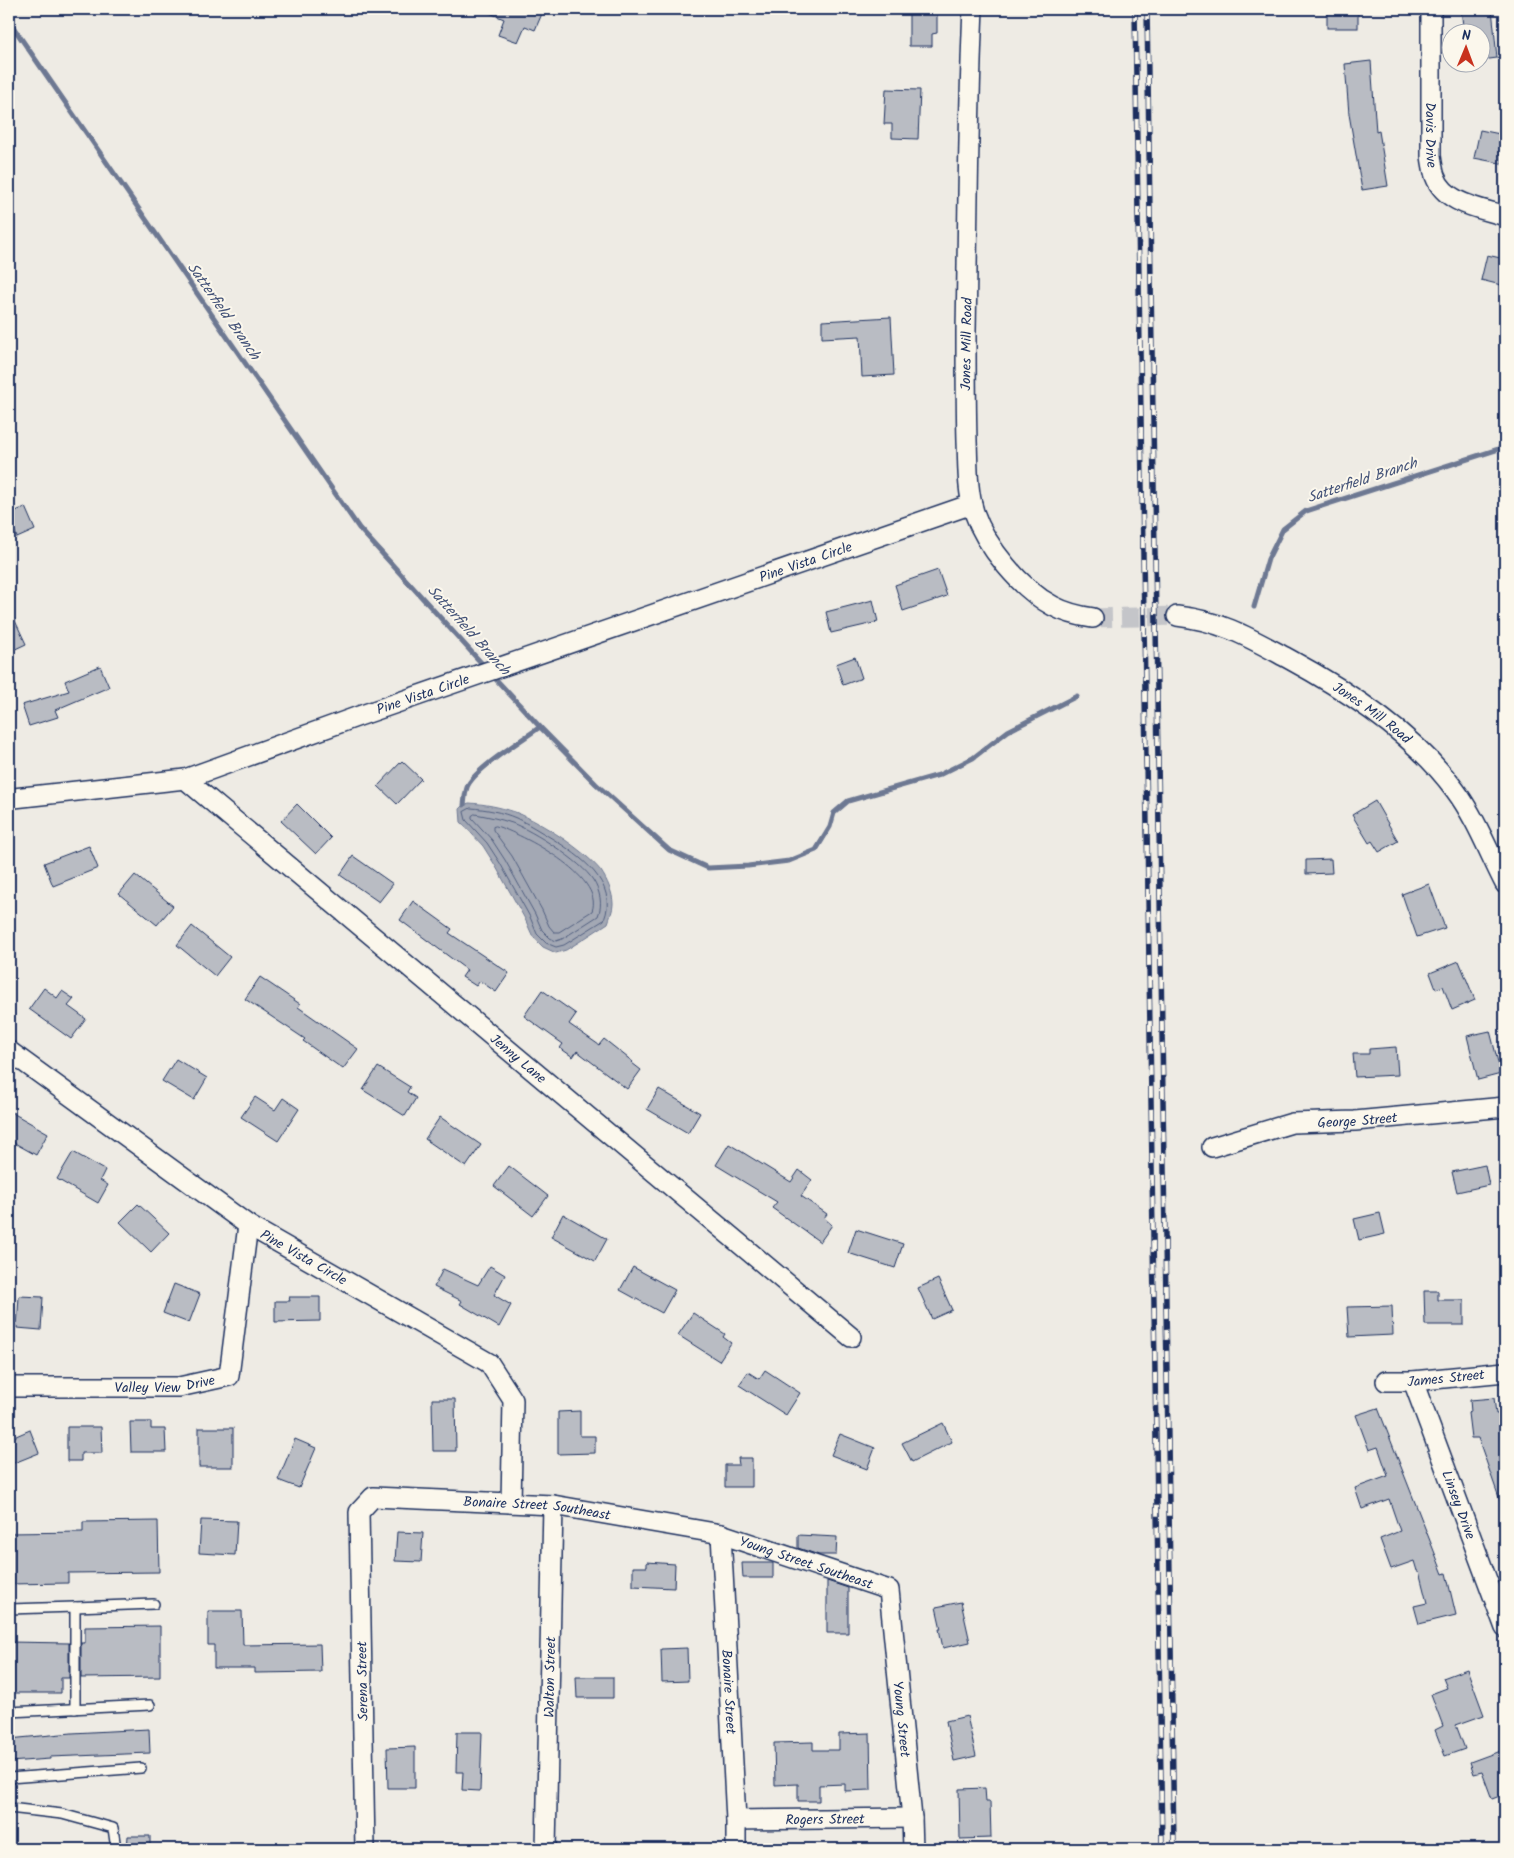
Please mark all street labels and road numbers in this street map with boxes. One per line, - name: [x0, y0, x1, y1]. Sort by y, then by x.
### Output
- street label: Davis Drive: [1419, 102, 1443, 170]
- street label: Jones Mill Road: [955, 296, 979, 391]
- street label: Pine Vista Circle: [756, 536, 856, 589]
- street label: Pine Vista Circle: [374, 668, 473, 721]
- street label: Jones Mill Road: [1328, 677, 1417, 750]
- street label: Jenny Lane: [485, 1029, 551, 1090]
- street label: George Street: [1317, 1107, 1399, 1134]
- street label: Pine Vista Circle: [256, 1224, 352, 1292]
- street label: James Street: [1407, 1364, 1486, 1393]
- street label: Valley View Drive: [115, 1369, 218, 1399]
- street label: Linsey Drive: [1435, 1467, 1481, 1543]
- street label: Bonaire Street Southeast: [463, 1491, 613, 1527]
- street label: Young Street Southeast: [736, 1531, 876, 1596]
- street label: Walton Street: [539, 1636, 562, 1718]
- street label: Serena Street: [351, 1640, 375, 1721]
- street label: Bonaire Street: [715, 1649, 742, 1735]
- street label: Young Street: [886, 1680, 916, 1759]
- street label: Rogers Street: [785, 1809, 865, 1831]

